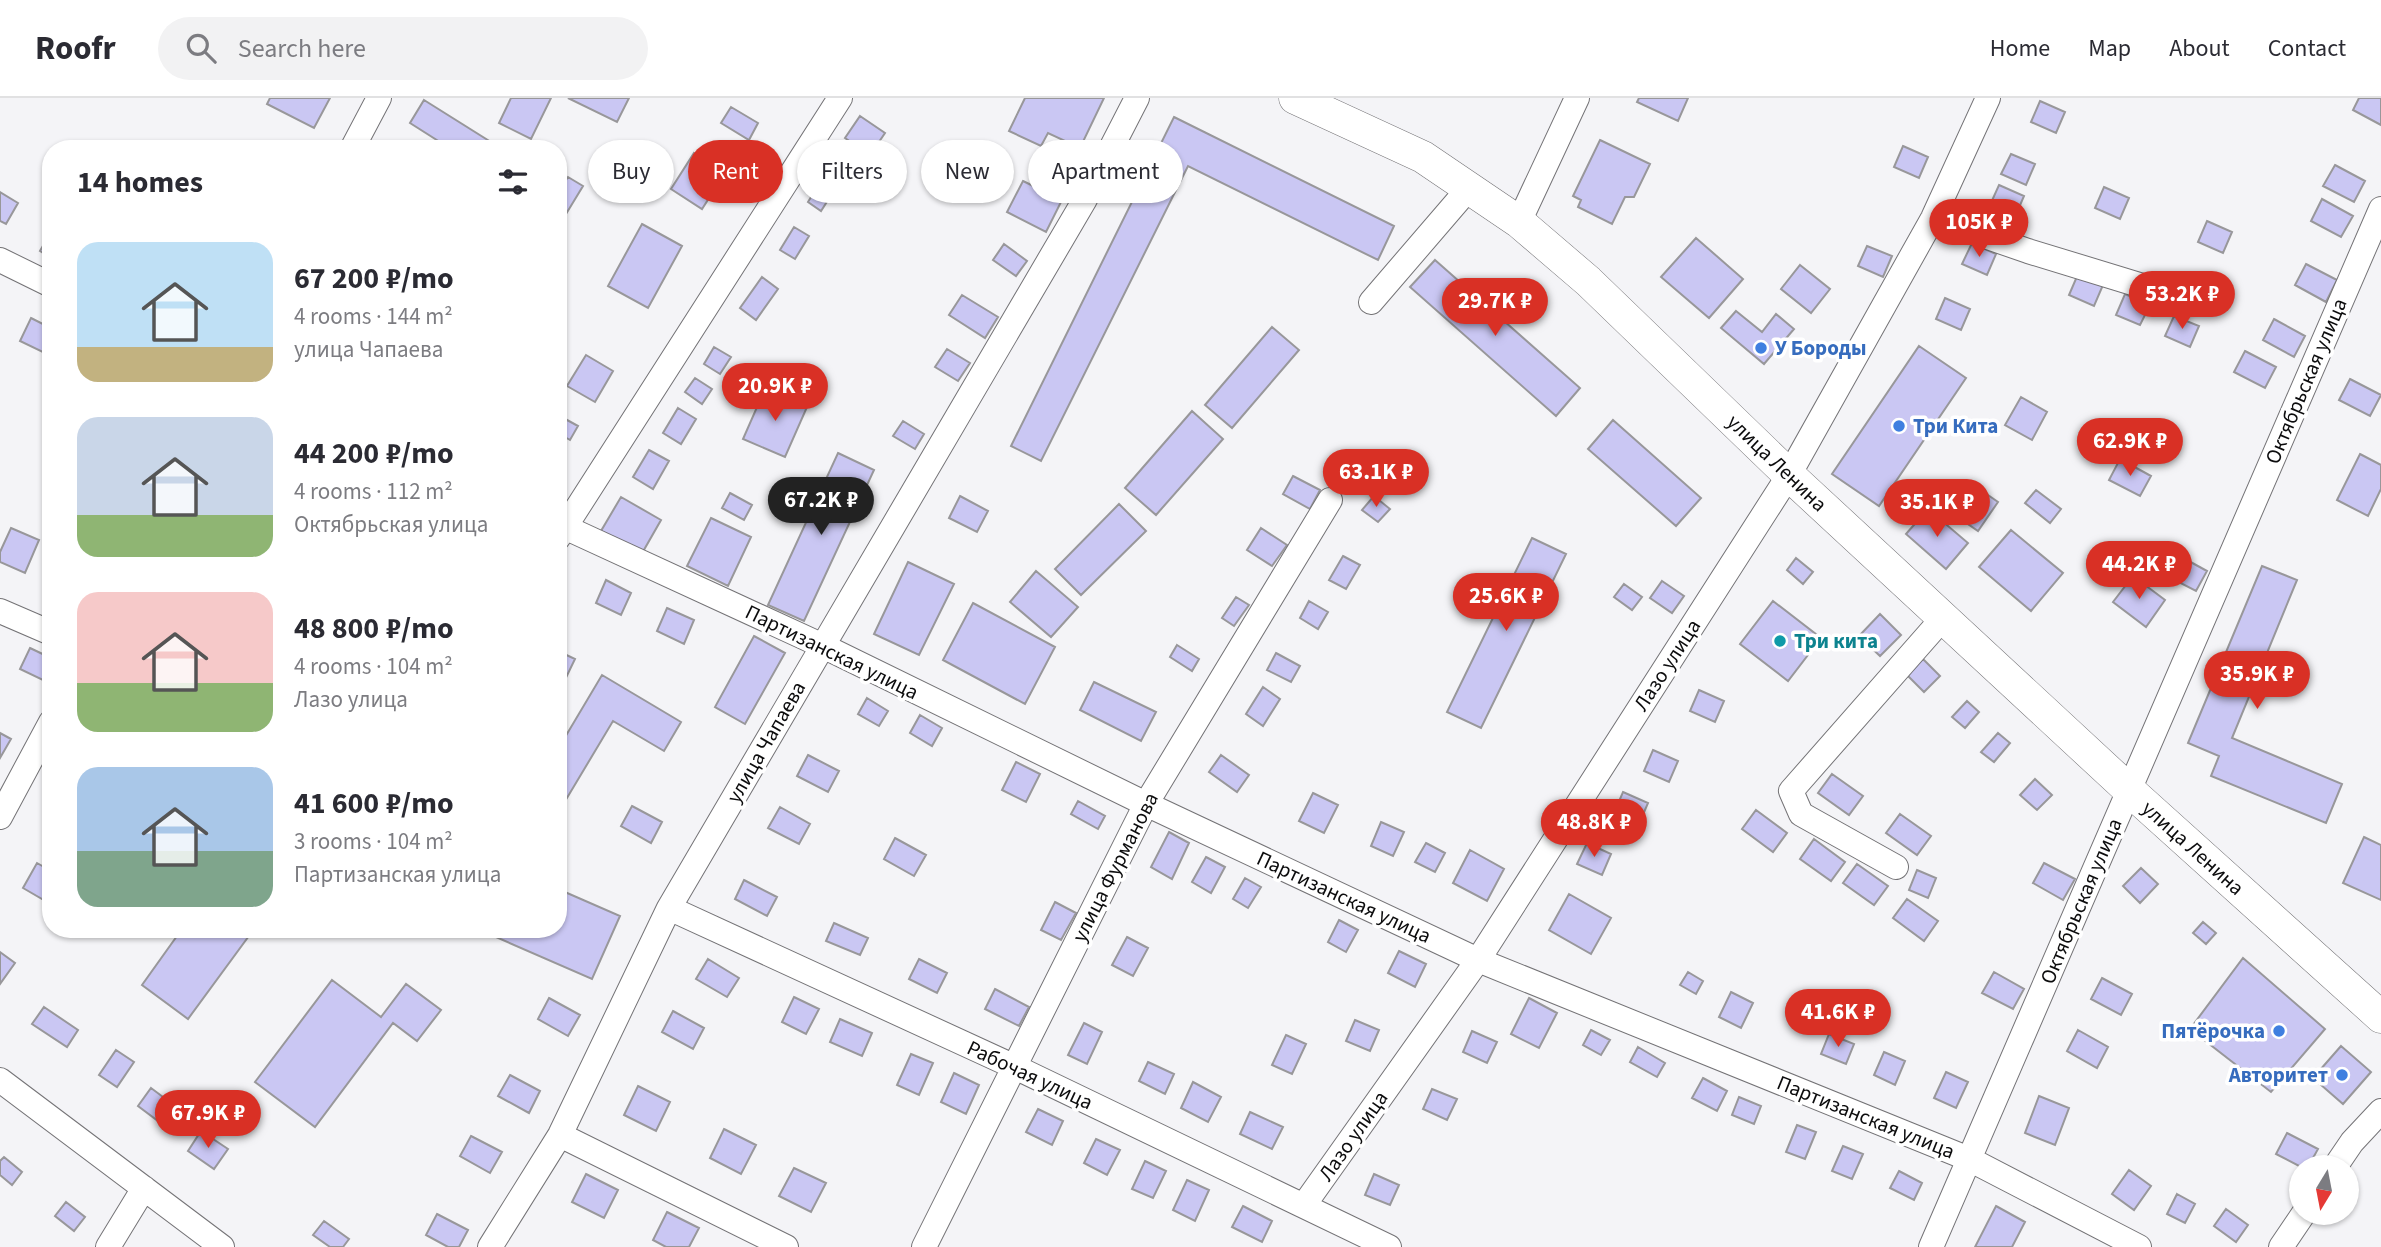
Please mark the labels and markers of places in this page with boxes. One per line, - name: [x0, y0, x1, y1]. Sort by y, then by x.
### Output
- pin: 105K ₽: [1922, 200, 2036, 259]
- pin: 53.2K ₽: [2117, 272, 2247, 331]
- pin: 29.7K ₽: [1430, 278, 1560, 338]
- place label: У Бороды: [1775, 333, 1867, 363]
- marker: У Бороды: [1753, 340, 1769, 356]
- pin: 20.9K ₽: [710, 364, 840, 423]
- place label: Три Кита: [1913, 411, 1998, 441]
- marker: Три Кита: [1891, 418, 1907, 434]
- pin: 62.9K ₽: [2065, 418, 2195, 478]
- pin: 63.1K ₽: [1311, 450, 1441, 509]
- pin: 67.2K ₽: [756, 478, 886, 537]
- pin: 35.1K ₽: [1872, 480, 2002, 539]
- pin: 44.2K ₽: [2074, 542, 2204, 601]
- pin: 25.6K ₽: [1441, 574, 1571, 633]
- place label: Три кита: [1794, 626, 1878, 656]
- marker: Три кита: [1772, 633, 1788, 649]
- pin: 35.9K ₽: [2192, 652, 2322, 711]
- pin: 48.8K ₽: [1529, 800, 1659, 859]
- pin: 41.6K ₽: [1773, 990, 1903, 1049]
- place label: Пятёрочка: [2161, 1016, 2265, 1046]
- marker: Пятёрочка: [2271, 1023, 2287, 1039]
- place label: Авторитет: [2228, 1060, 2328, 1090]
- marker: Авторитет: [2334, 1067, 2350, 1083]
- pin: 67.9K ₽: [143, 1090, 273, 1150]

